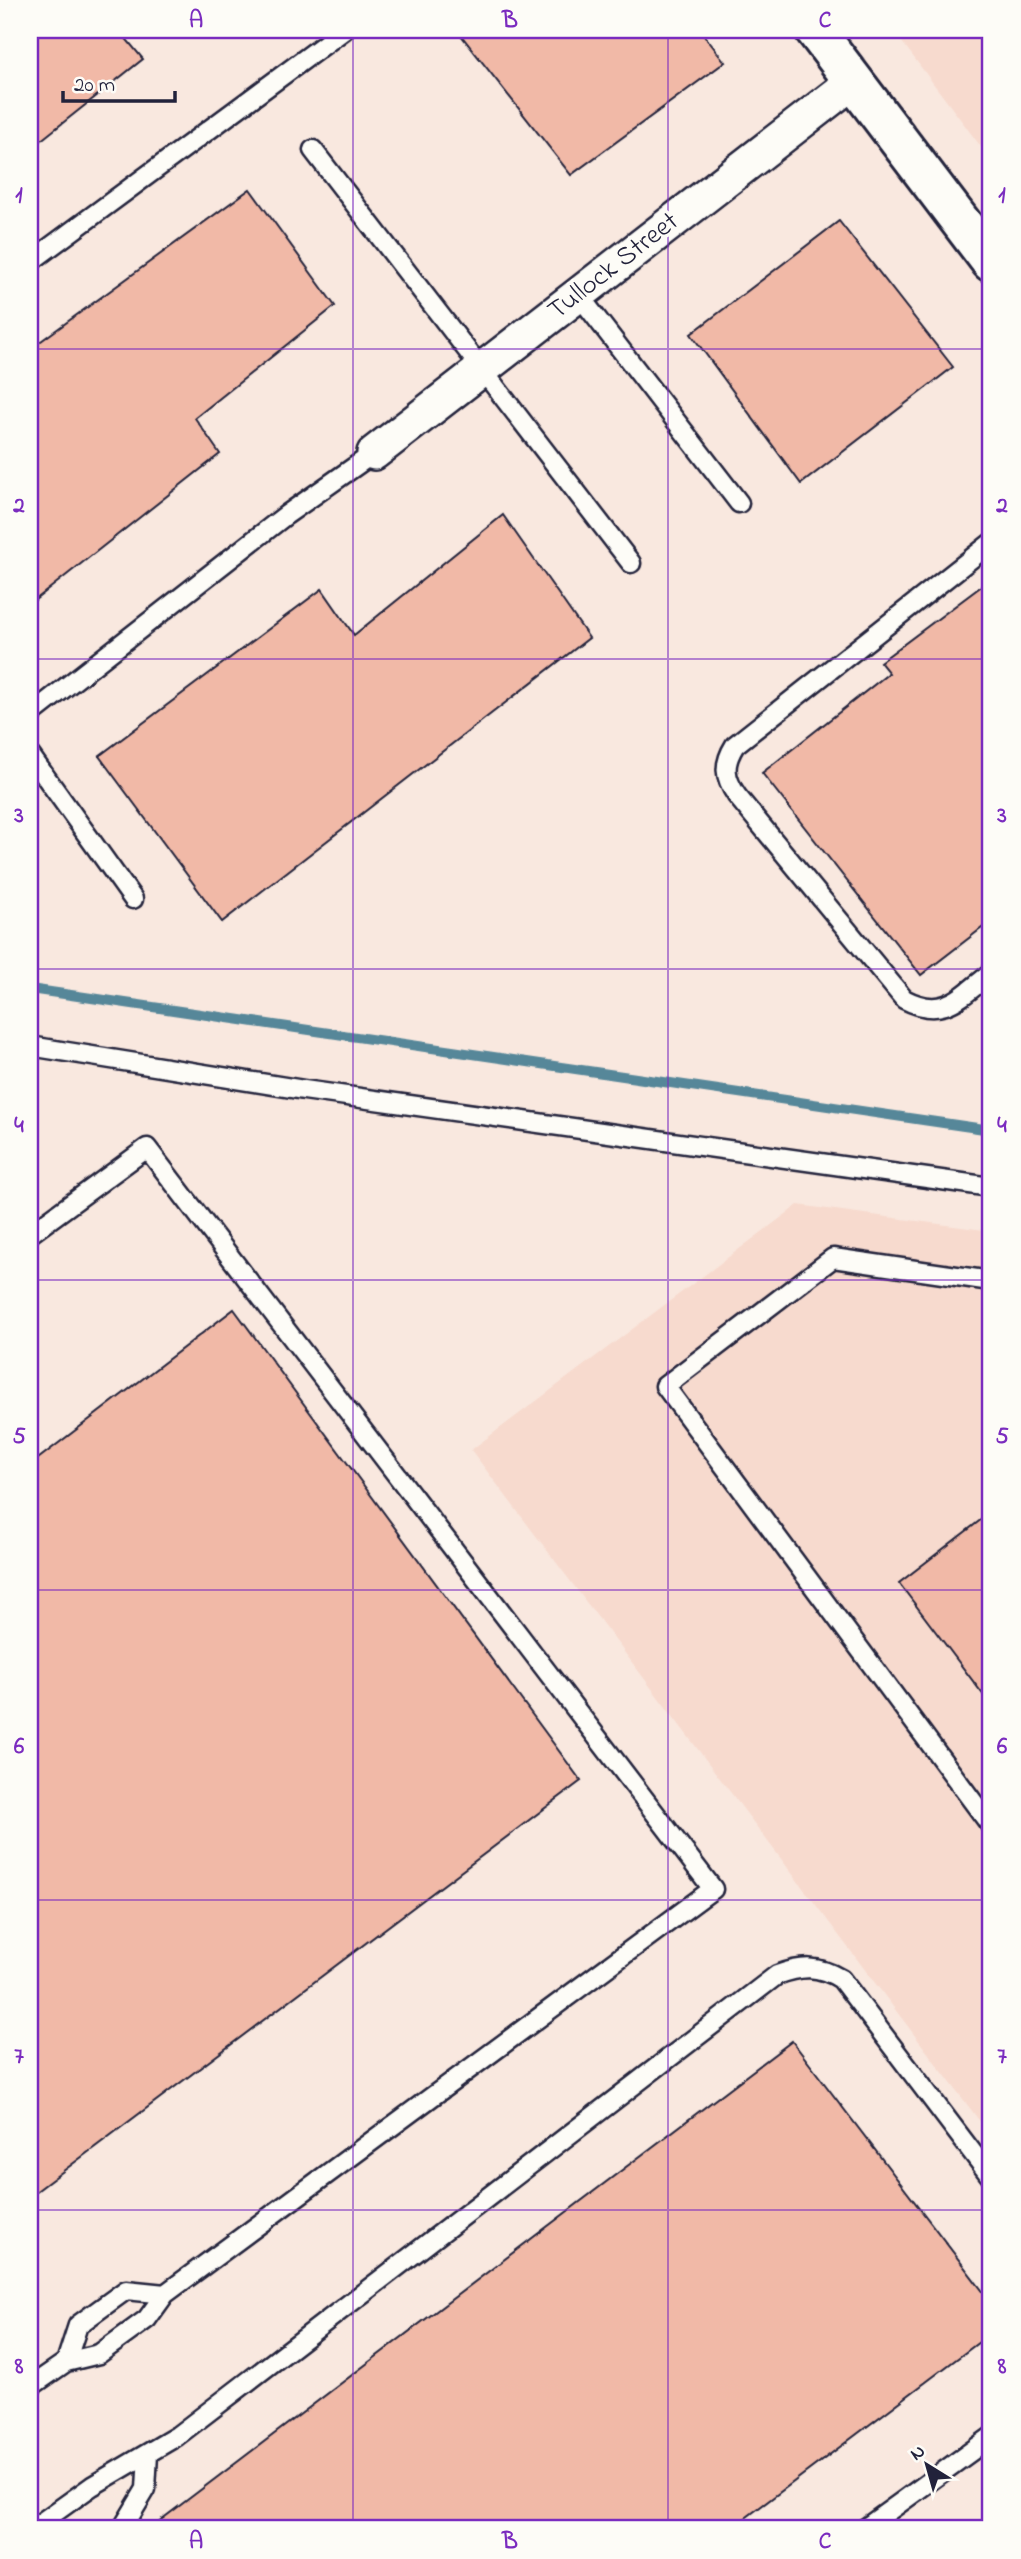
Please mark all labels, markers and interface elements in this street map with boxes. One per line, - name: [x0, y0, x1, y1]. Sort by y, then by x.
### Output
- text: A: [189, 5, 203, 38]
- text: B: [501, 5, 518, 38]
- text: C: [819, 5, 832, 38]
- scale bar: [63, 60, 175, 104]
- text: 20 m: [74, 71, 115, 101]
- text: 1: [15, 180, 23, 213]
- text: 1: [998, 180, 1006, 213]
- street label: Tullock Street: [540, 203, 688, 331]
- text: 2: [12, 490, 25, 523]
- text: 2: [995, 490, 1008, 523]
- text: 3: [13, 800, 24, 833]
- text: 3: [996, 800, 1007, 833]
- text: 4: [14, 1110, 24, 1143]
- text: 4: [997, 1110, 1007, 1143]
- text: 5: [12, 1421, 26, 1454]
- text: 5: [995, 1421, 1009, 1454]
- text: 6: [14, 1731, 25, 1764]
- text: 6: [997, 1731, 1008, 1764]
- text: 7: [14, 2041, 24, 2074]
- text: 7: [997, 2041, 1007, 2074]
- text: 8: [14, 2351, 24, 2384]
- text: 8: [997, 2351, 1007, 2384]
- north arrow: [892, 2430, 962, 2500]
- text: N: [905, 2439, 932, 2468]
- text: A: [189, 2526, 203, 2559]
- text: B: [501, 2526, 518, 2559]
- text: C: [819, 2526, 832, 2559]

